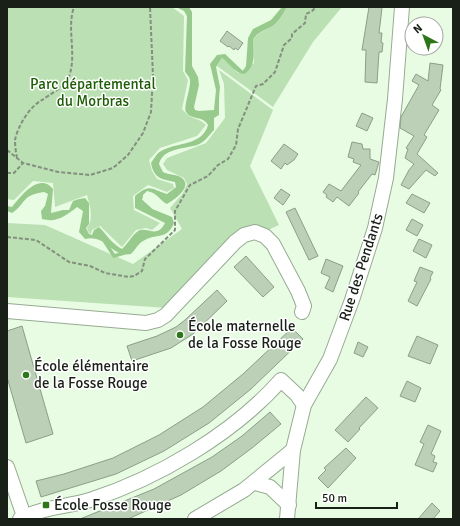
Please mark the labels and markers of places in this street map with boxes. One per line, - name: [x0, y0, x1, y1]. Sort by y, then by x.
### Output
- place label: École maternelle de la Fosse Rouge: [188, 316, 301, 352]
- marker: École maternelle de la Fosse Rouge: [175, 330, 185, 340]
- place label: École élémentaire de la Fosse Rouge: [34, 356, 149, 392]
- marker: École élémentaire de la Fosse Rouge: [21, 370, 31, 380]
- place label: École Fosse Rouge: [54, 495, 172, 514]
- marker: École Fosse Rouge: [41, 500, 51, 510]

